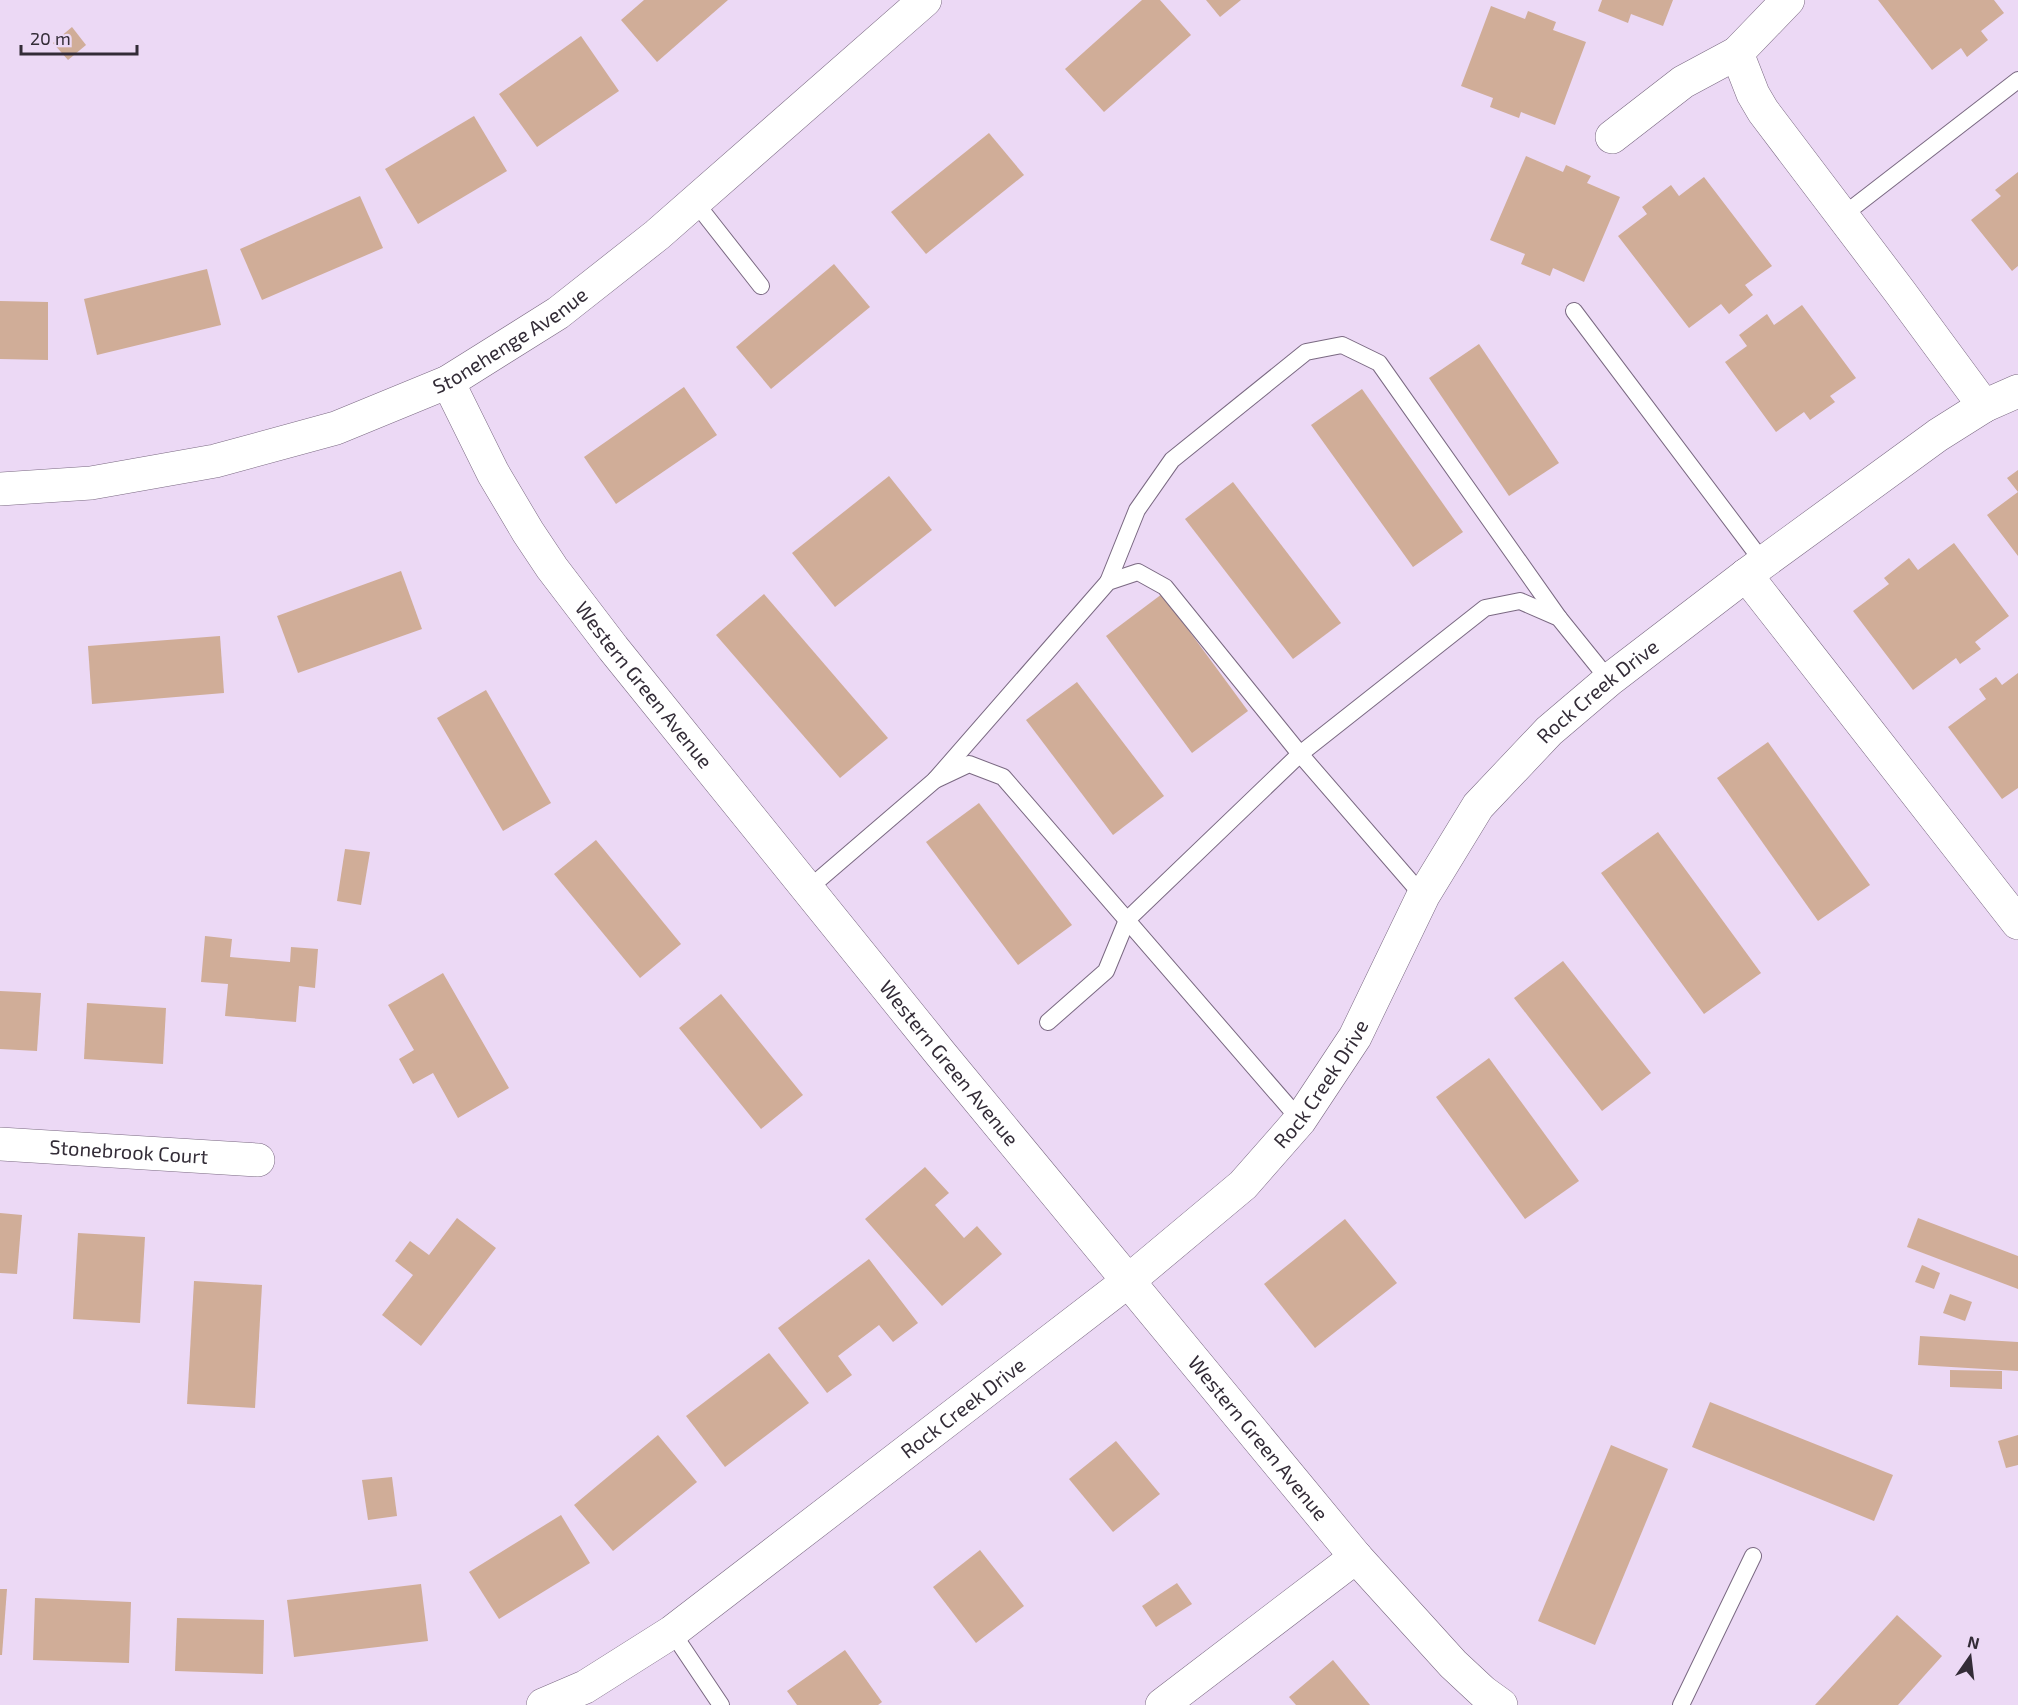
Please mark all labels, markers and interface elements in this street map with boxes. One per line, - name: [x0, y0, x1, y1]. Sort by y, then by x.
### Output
- scale bar: [21, 18, 136, 56]
- text: 20 m: [30, 27, 71, 49]
- street label: Stonehenge Avenue: [429, 282, 592, 398]
- street label: Western Green Avenue: [571, 596, 718, 773]
- street label: Rock Creek Drive: [1531, 634, 1663, 748]
- street label: Western Green Avenue: [875, 975, 1024, 1150]
- street label: Rock Creek Drive: [1268, 1016, 1372, 1153]
- street label: Stonebrook Court: [49, 1134, 209, 1168]
- street label: Western Green Avenue: [1184, 1350, 1334, 1525]
- street label: Rock Creek Drive: [896, 1352, 1030, 1463]
- north arrow: [1940, 1627, 2000, 1687]
- text: N: [1966, 1631, 1982, 1653]

